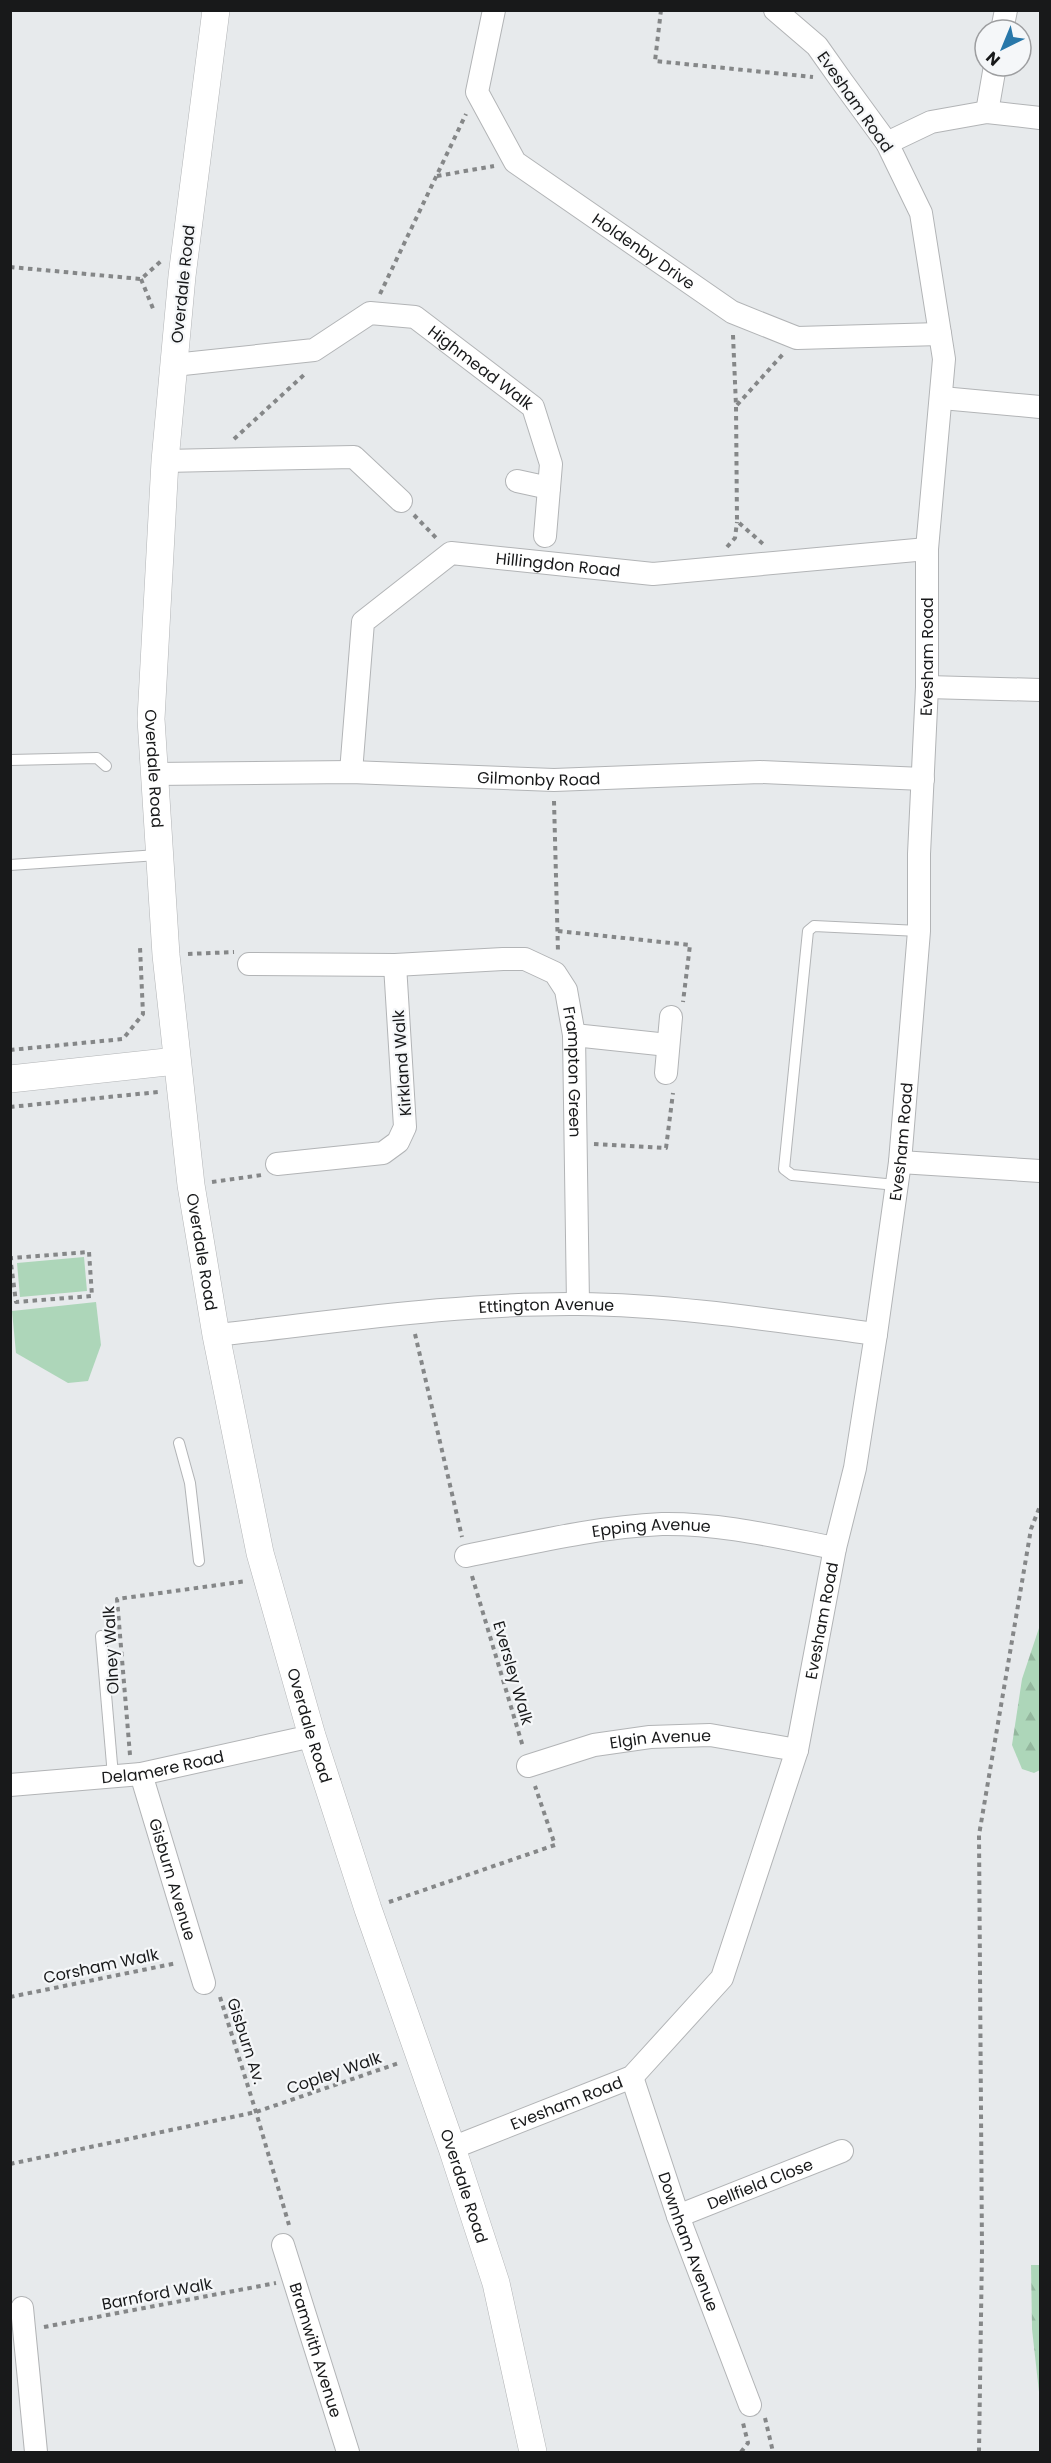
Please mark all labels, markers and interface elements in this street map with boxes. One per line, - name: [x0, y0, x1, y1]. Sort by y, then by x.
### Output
- north arrow: [973, 18, 1033, 78]
- text: N: [981, 46, 1005, 71]
- street label: Evesham Road: [811, 47, 899, 157]
- street label: Holdenby Drive: [588, 207, 700, 295]
- street label: Overdale Road: [165, 224, 201, 344]
- street label: Highmead Walk: [423, 320, 539, 415]
- street label: Hillingdon Road: [495, 546, 622, 582]
- street label: Evesham Road: [914, 597, 939, 717]
- street label: Overdale Road: [139, 709, 169, 829]
- street label: Gilmonby Road: [477, 765, 601, 792]
- street label: Frampton Green: [558, 1005, 587, 1138]
- street label: Kirkland Walk: [387, 1008, 417, 1117]
- street label: Evesham Road: [883, 1081, 918, 1202]
- street label: Overdale Road: [181, 1191, 223, 1312]
- street label: Ettington Avenue: [478, 1292, 615, 1319]
- street label: Epping Avenue: [590, 1512, 712, 1543]
- street label: Evesham Road: [799, 1560, 844, 1681]
- street label: Olney Walk: [97, 1604, 125, 1695]
- street label: Eversley Walk: [487, 1618, 539, 1728]
- street label: Overdale Road: [282, 1665, 338, 1786]
- street label: Elgin Avenue: [608, 1723, 711, 1754]
- street label: Delamere Road: [101, 1744, 226, 1789]
- street label: Gisburn Avenue: [143, 1815, 202, 1943]
- street label: Corsham Walk: [41, 1942, 162, 1989]
- street label: Gisburn Av.: [221, 1995, 271, 2087]
- street label: Copley Walk: [283, 2046, 385, 2100]
- street label: Evesham Road: [507, 2070, 626, 2135]
- street label: Overdale Road: [435, 2126, 494, 2246]
- street label: Dellfield Close: [703, 2152, 816, 2215]
- street label: Downham Avenue: [653, 2169, 725, 2315]
- street label: Barnford Walk: [100, 2272, 215, 2316]
- street label: Bramwith Avenue: [284, 2279, 348, 2421]

